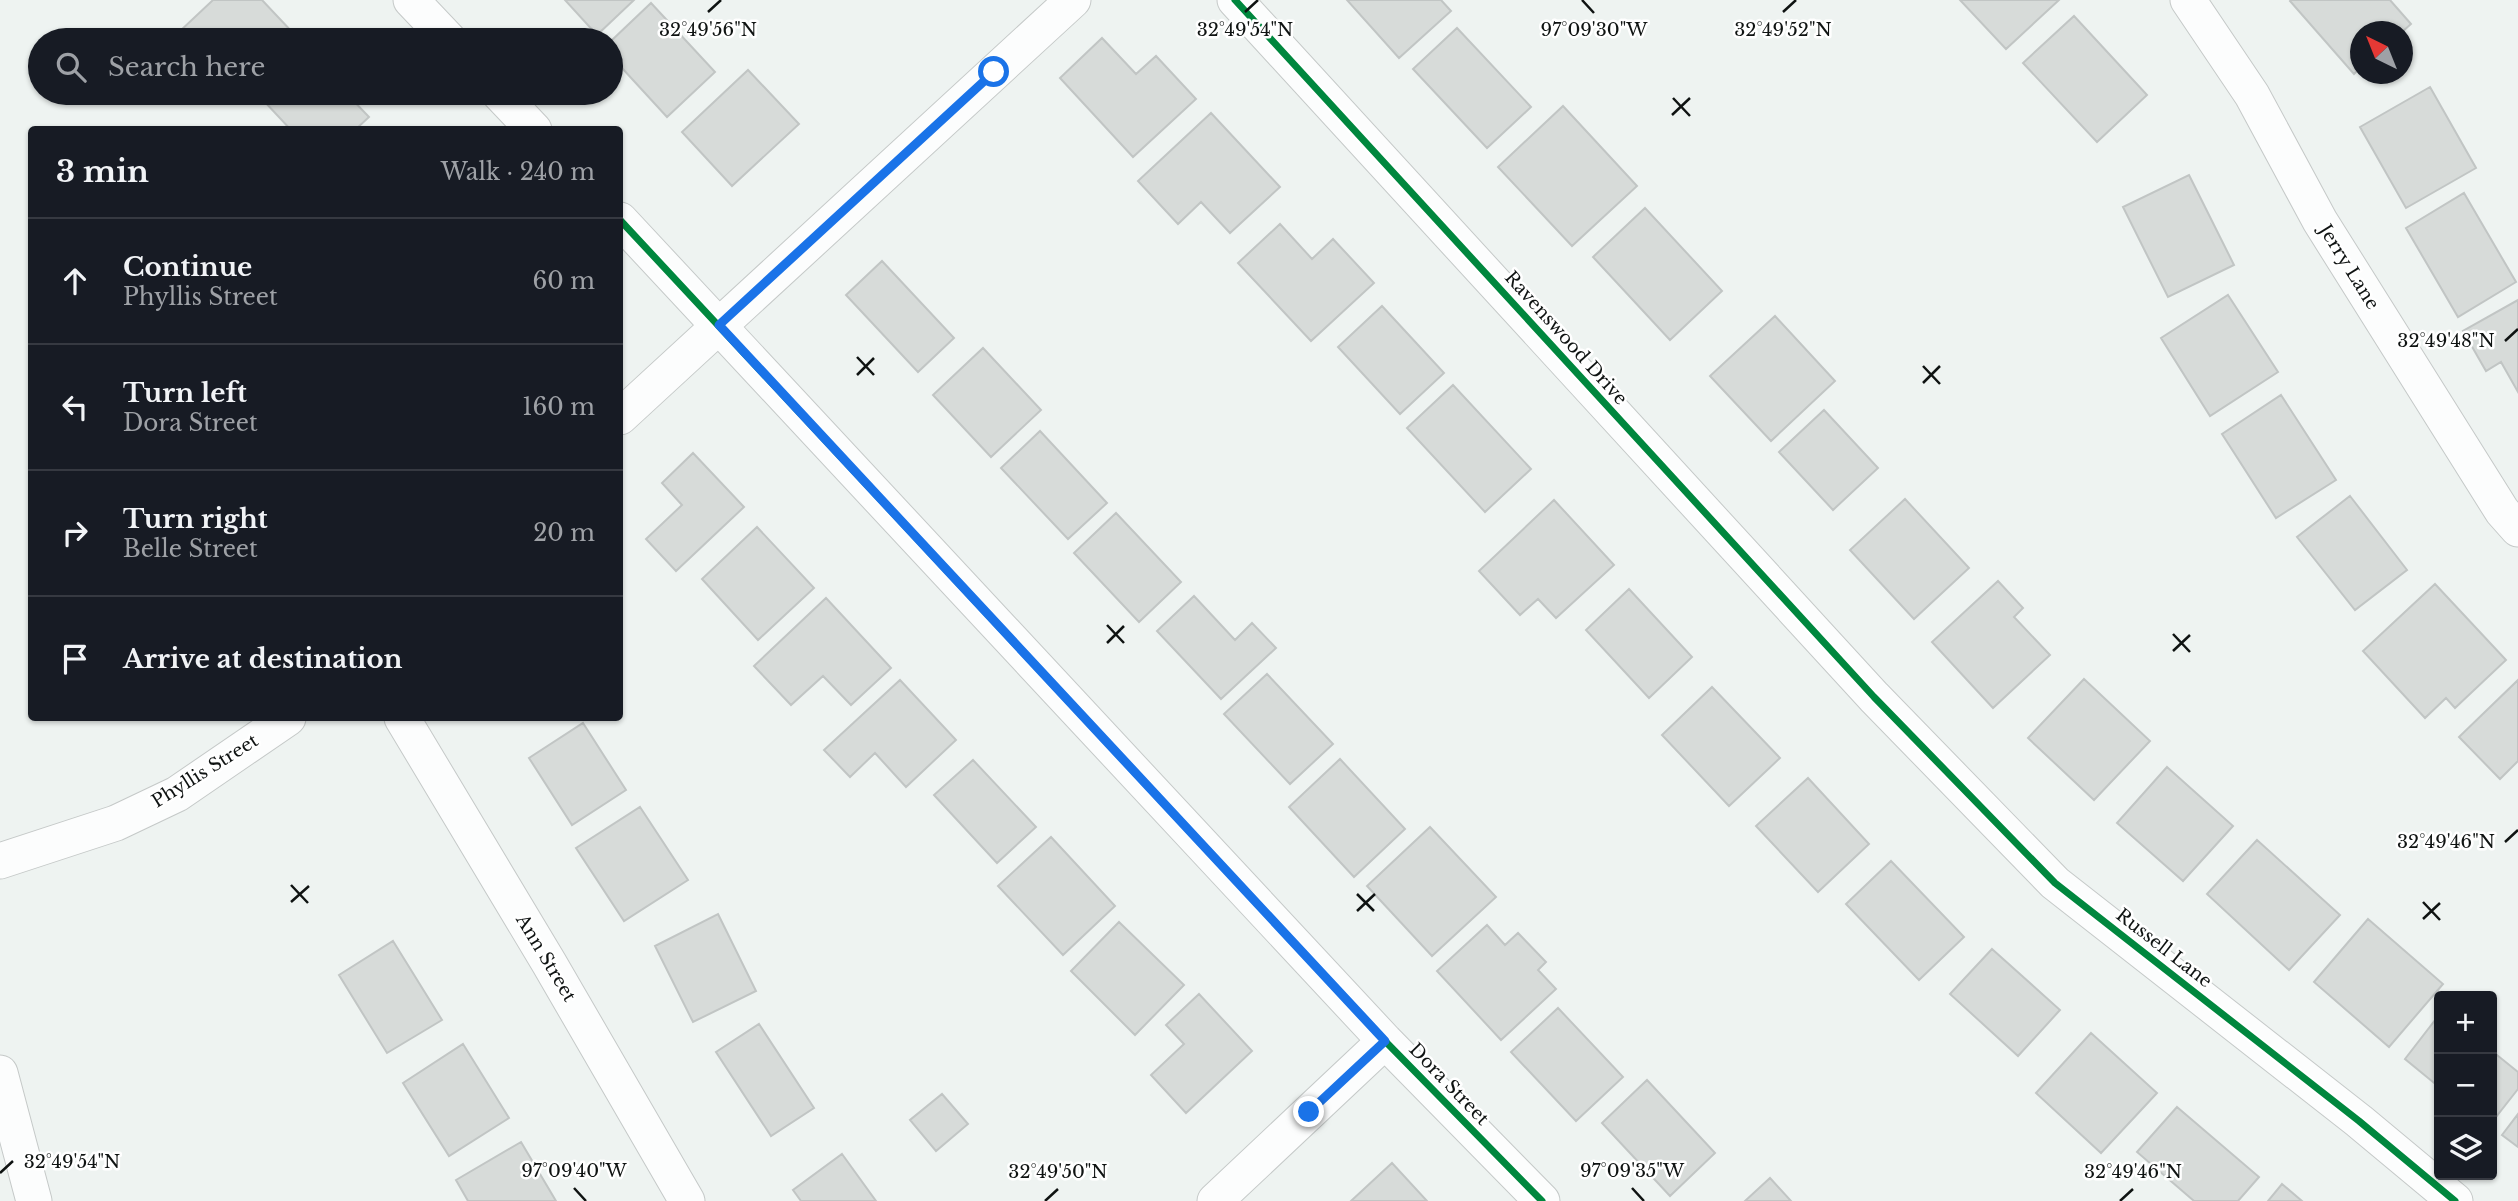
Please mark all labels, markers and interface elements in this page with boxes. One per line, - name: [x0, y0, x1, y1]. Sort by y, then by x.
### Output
- text: 32°49'56"N: [659, 19, 757, 41]
- text: 32°49'54"N: [1197, 19, 1293, 41]
- text: 97°09'30"W: [1541, 19, 1648, 41]
- text: 32°49'52"N: [1734, 19, 1832, 41]
- north arrow: [2350, 21, 2413, 84]
- search box: [28, 28, 623, 105]
- icon: search: [52, 48, 90, 86]
- text: Search here: [108, 51, 265, 83]
- route start: [978, 56, 1009, 87]
- text: 3 min: [56, 153, 149, 190]
- text: Walk · 240 m: [441, 158, 595, 186]
- street label: Jerry Lane: [2313, 219, 2384, 314]
- text: Continue: [123, 251, 252, 283]
- icon: ahead: [56, 262, 94, 300]
- text: 60 m: [533, 267, 595, 295]
- street label: Ravenswood Drive: [1500, 267, 1632, 409]
- text: Phyllis Street: [123, 283, 278, 311]
- text: 32°49'48"N: [2397, 330, 2495, 352]
- text: Turn left: [123, 377, 247, 409]
- icon: left: [56, 388, 94, 426]
- text: 160 m: [522, 393, 595, 421]
- text: Dora Street: [123, 409, 258, 437]
- text: Turn right: [123, 503, 268, 535]
- icon: right: [56, 514, 94, 552]
- text: 20 m: [533, 519, 595, 547]
- text: Belle Street: [123, 535, 258, 563]
- icon: arrive: [56, 640, 94, 678]
- text: Arrive at destination: [123, 643, 403, 675]
- street label: Phyllis Street: [148, 729, 262, 812]
- text: 32°49'46"N: [2397, 831, 2495, 853]
- street label: Russell Lane: [2112, 904, 2216, 992]
- street label: Ann Street: [511, 909, 581, 1006]
- map controls: [2434, 991, 2497, 1180]
- button: +: [2434, 991, 2497, 1054]
- street label: Dora Street: [1404, 1038, 1494, 1130]
- button: −: [2434, 1054, 2497, 1117]
- route end: [1293, 1096, 1324, 1127]
- button: layers: [2434, 1117, 2497, 1180]
- text: 32°49'54"N: [24, 1151, 120, 1173]
- text: 97°09'40"W: [521, 1160, 628, 1182]
- text: 97°09'35"W: [1580, 1160, 1685, 1182]
- text: 32°49'50"N: [1008, 1161, 1108, 1183]
- text: 32°49'46"N: [2084, 1161, 2182, 1183]

